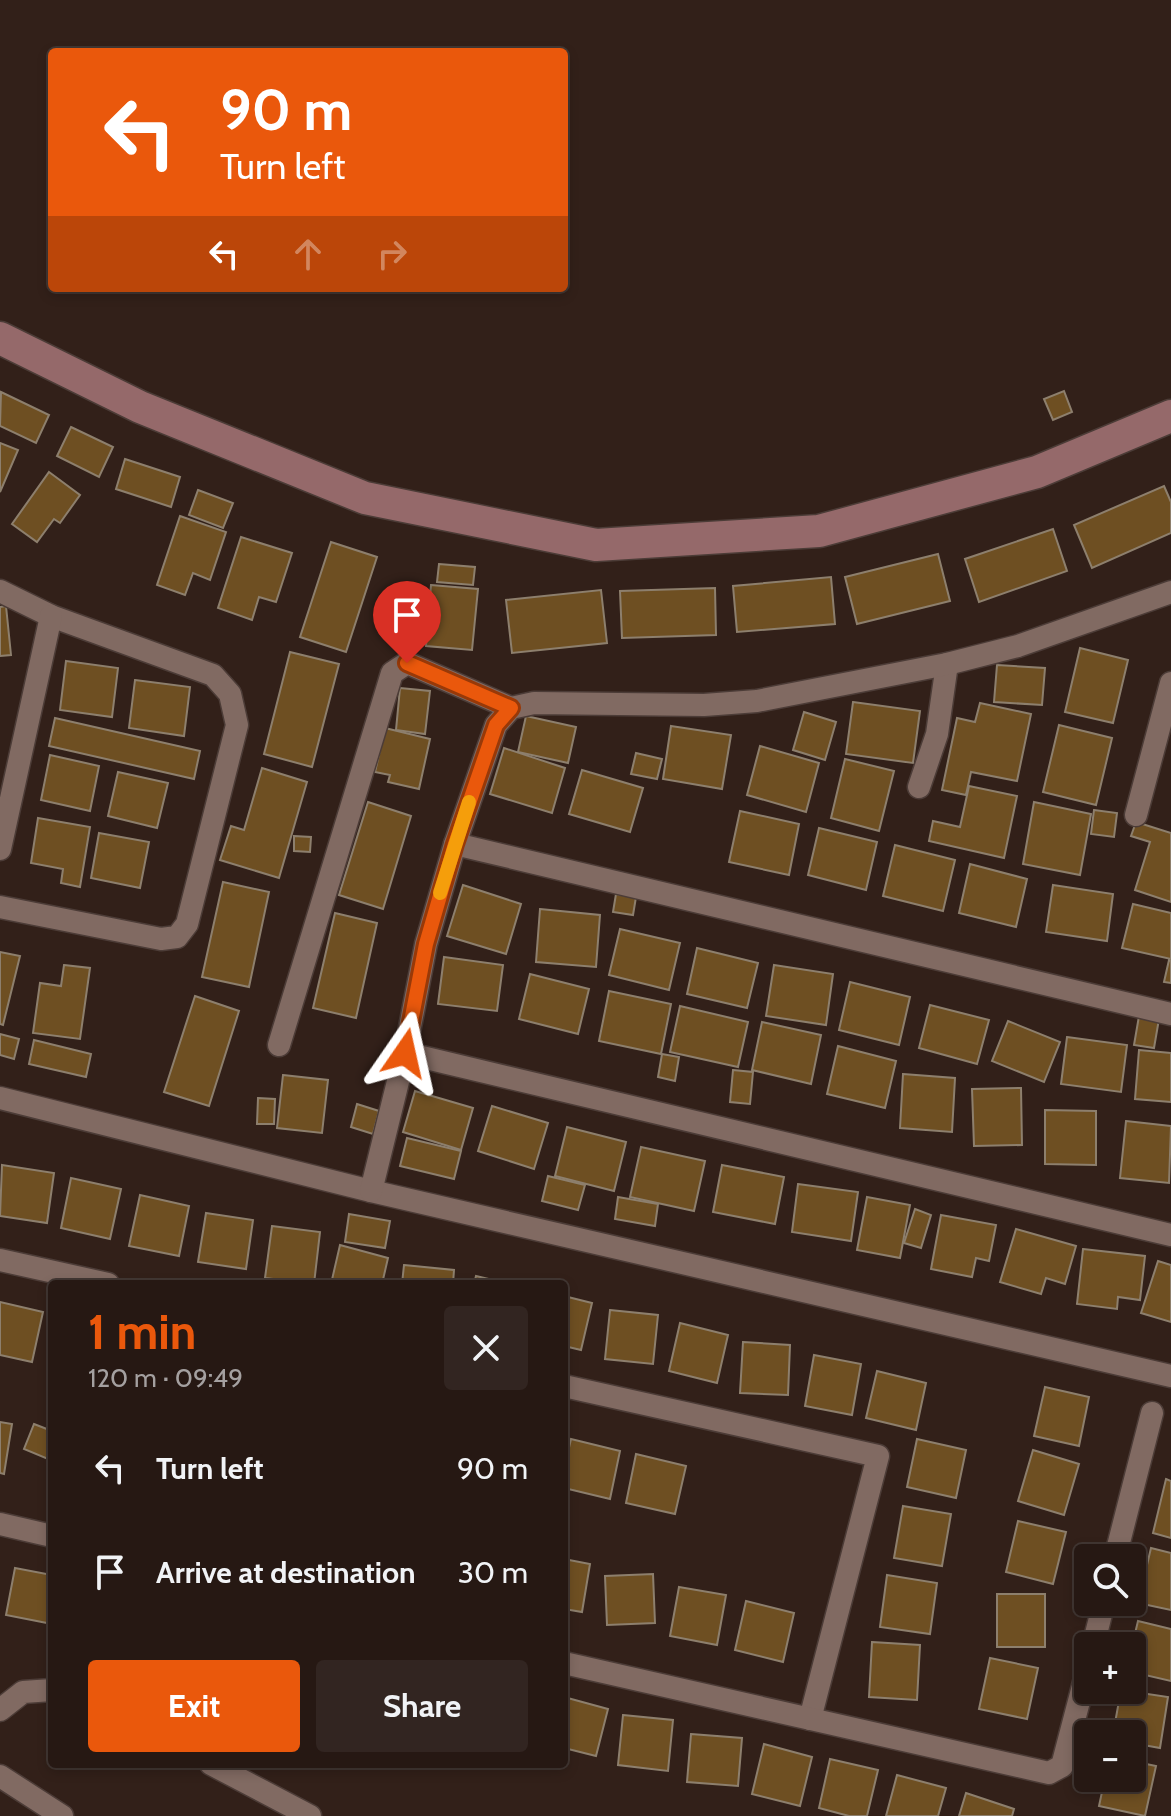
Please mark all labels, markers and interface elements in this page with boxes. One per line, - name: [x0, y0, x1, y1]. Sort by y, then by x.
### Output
- text: 90 m: [220, 76, 352, 144]
- icon: left: [88, 80, 192, 184]
- text: Turn left: [220, 144, 345, 188]
- icon: left: [202, 232, 246, 276]
- icon: ahead: [286, 232, 330, 276]
- icon: right: [370, 232, 414, 276]
- pin: [373, 581, 441, 663]
- icon: arrive: [385, 593, 429, 637]
- position arrow: [363, 1011, 447, 1095]
- text: 1 min: [88, 1303, 196, 1361]
- button: close: [444, 1306, 528, 1390]
- text: 120 m · 09:49: [88, 1362, 243, 1394]
- icon: left: [88, 1446, 132, 1490]
- text: Turn left: [156, 1450, 264, 1487]
- text: 90 m: [457, 1450, 528, 1487]
- map controls: [1074, 1544, 1146, 1792]
- button: search: [1074, 1544, 1146, 1616]
- icon: arrive: [88, 1550, 132, 1594]
- text: Arrive at destination: [156, 1554, 416, 1591]
- text: 30 m: [458, 1554, 528, 1591]
- button: +: [1074, 1632, 1146, 1704]
- button: Exit: [88, 1660, 300, 1752]
- button: Share: [316, 1660, 528, 1752]
- button: −: [1074, 1720, 1146, 1792]

